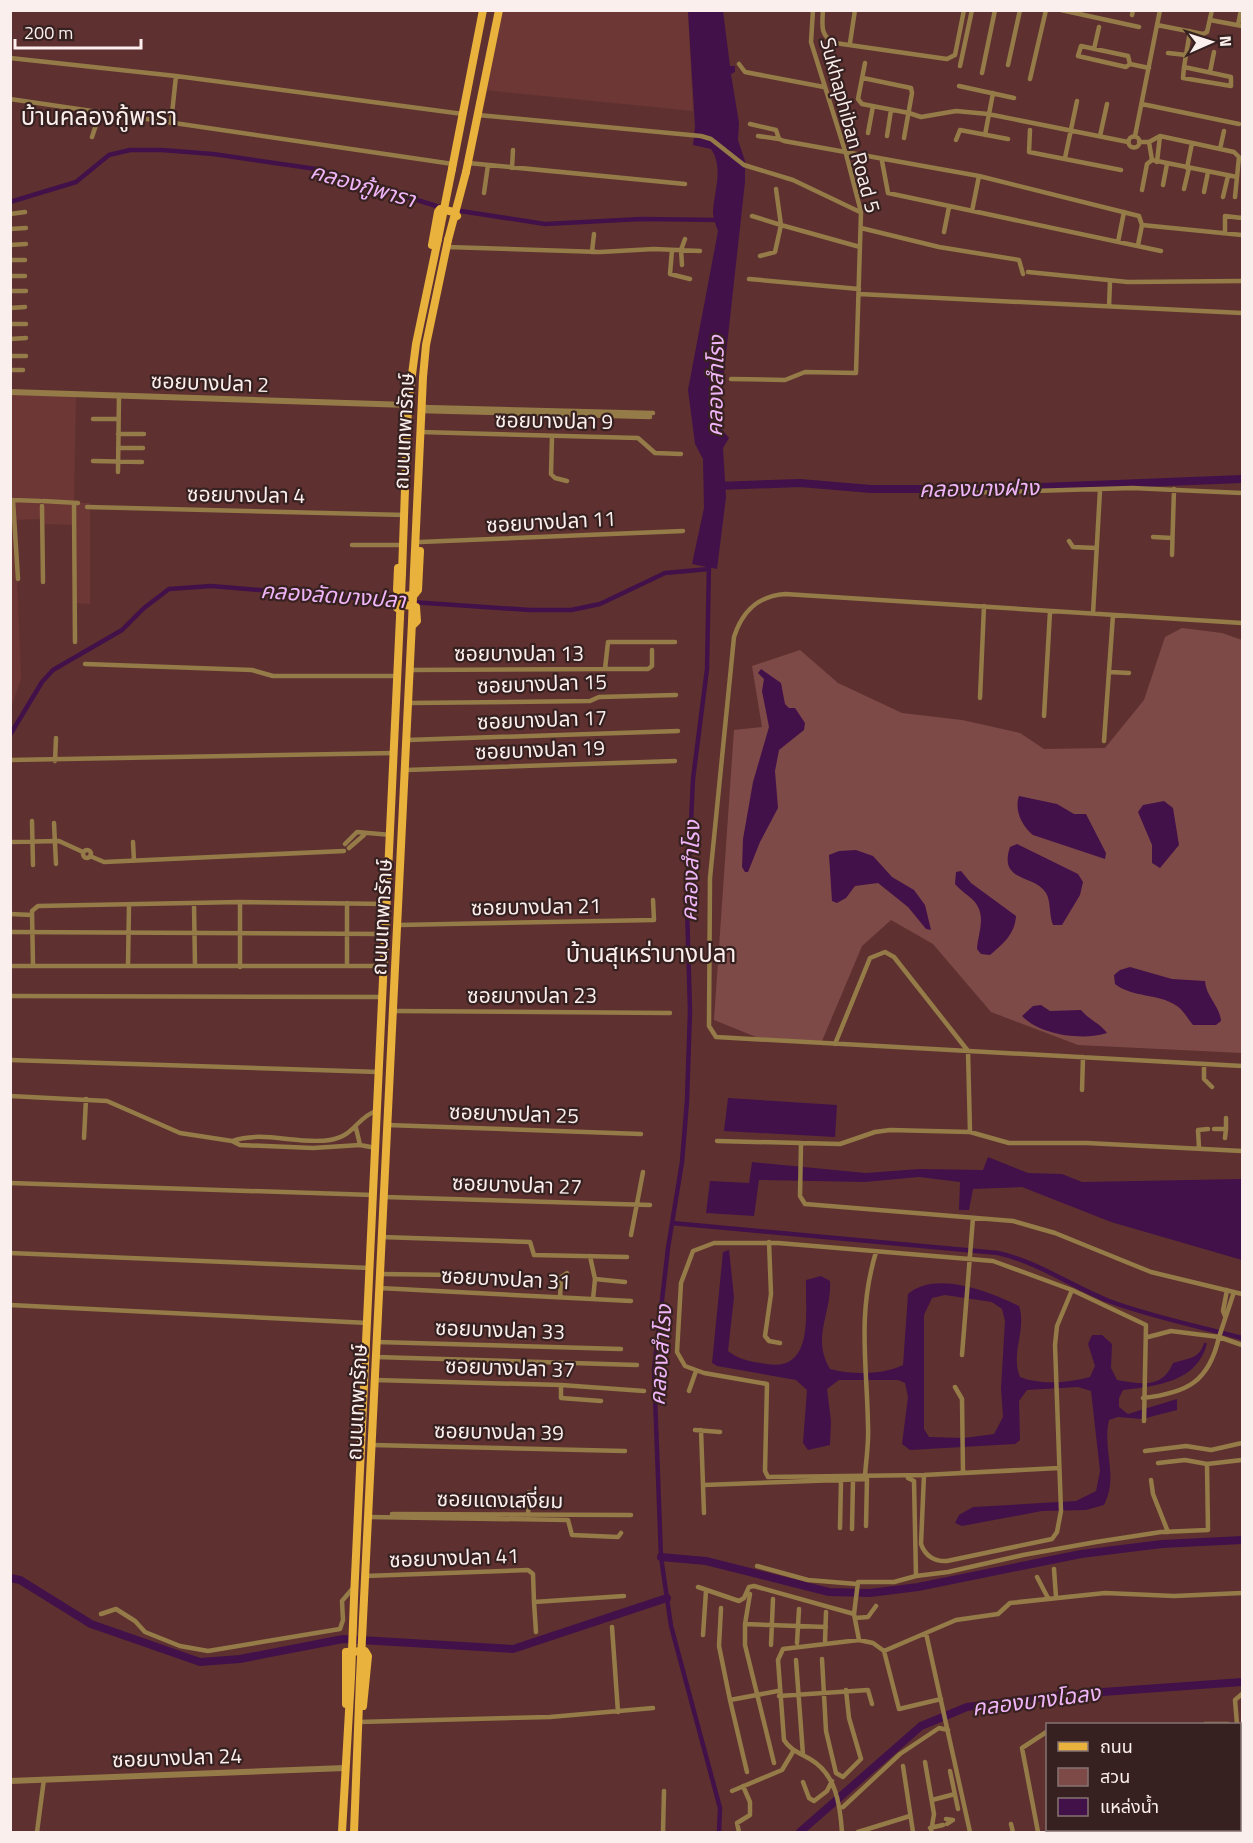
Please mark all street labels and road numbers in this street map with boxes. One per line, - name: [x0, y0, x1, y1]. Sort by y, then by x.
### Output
- street label: Sukhaphiban Road 5: [812, 34, 890, 216]
- street label: ซอยบางปลา 2: [150, 364, 270, 400]
- street label: ถนนเทพารักษ์: [384, 372, 422, 490]
- street label: ซอยบางปลา 9: [495, 403, 613, 437]
- street label: ซอยบางปลา 4: [187, 477, 305, 511]
- street label: ซอยบางปลา 11: [485, 502, 617, 540]
- street label: ซอยบางปลา 13: [454, 637, 584, 669]
- street label: ซอยบางปลา 15: [476, 665, 608, 701]
- street label: ซอยบางปลา 17: [476, 701, 608, 737]
- street label: ซอยบางปลา 19: [474, 731, 606, 767]
- street label: ถนนเทพารักษ์: [362, 858, 400, 976]
- street label: ซอยบางปลา 21: [471, 889, 601, 923]
- street label: ซอยบางปลา 23: [467, 979, 597, 1011]
- street label: ซอยบางปลา 25: [448, 1095, 580, 1131]
- street label: ซอยบางปลา 27: [451, 1166, 583, 1202]
- street label: ซอยบางปลา 31: [440, 1259, 572, 1297]
- street label: ซอยบางปลา 33: [434, 1311, 566, 1347]
- street label: ถนนเทพารักษ์: [337, 1343, 375, 1461]
- street label: ซอยบางปลา 37: [444, 1349, 576, 1385]
- street label: ซอยบางปลา 39: [434, 1414, 564, 1448]
- street label: ซอยแดงเสงี่ยม: [436, 1482, 564, 1516]
- street label: ซอยบางปลา 41: [388, 1539, 520, 1575]
- street label: ซอยบางปลา 24: [111, 1739, 243, 1775]

